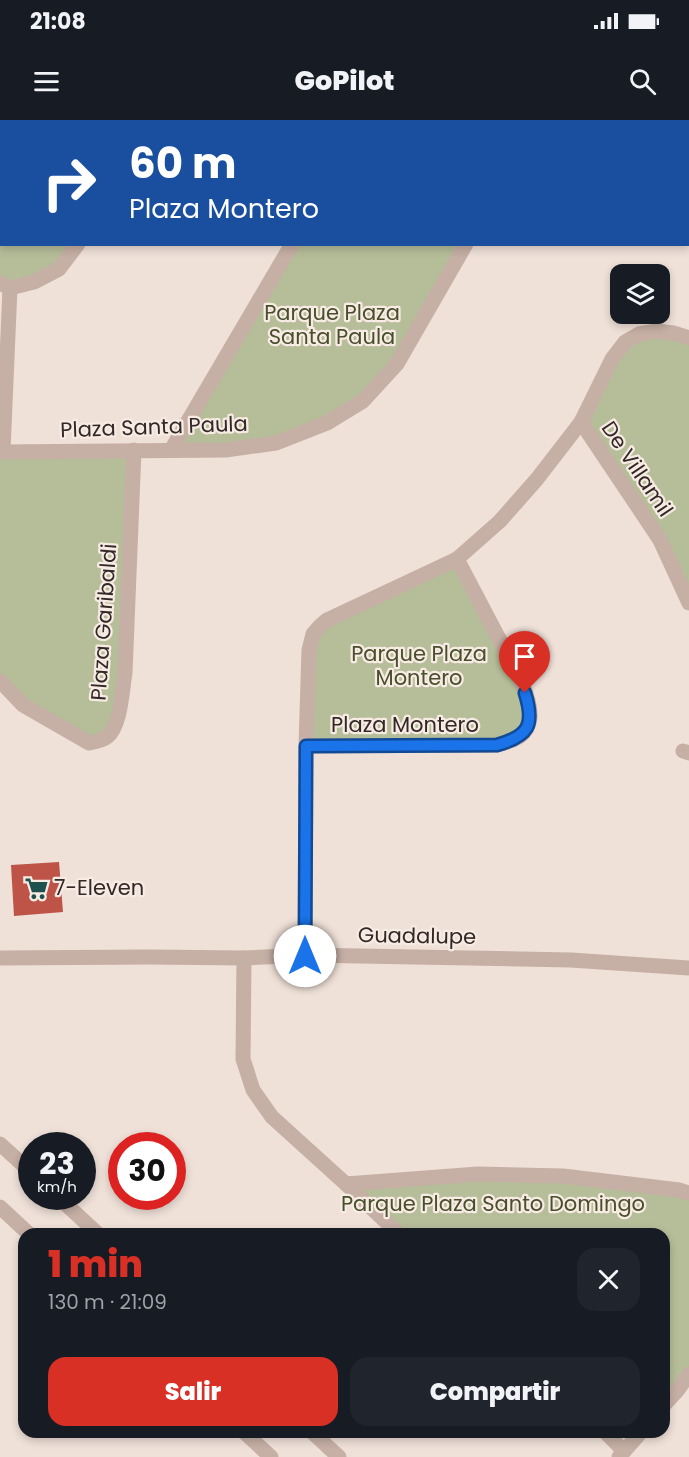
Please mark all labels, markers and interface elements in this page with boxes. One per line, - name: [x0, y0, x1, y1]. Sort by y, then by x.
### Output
- text: 21:08: [30, 6, 86, 37]
- text: GoPilot: [295, 62, 394, 99]
- icon: menu: [30, 65, 63, 98]
- icon: search: [626, 65, 659, 98]
- text: 60 m: [129, 134, 237, 193]
- icon: right: [30, 144, 108, 222]
- text: Plaza Montero: [129, 190, 319, 227]
- map controls: [610, 264, 670, 324]
- button: layers: [610, 264, 670, 324]
- park label: Parque Plaza Santa Paula: [264, 298, 400, 351]
- street label: Plaza Santa Paula: [60, 409, 248, 444]
- street label: De Villamil: [595, 415, 680, 522]
- street label: Plaza Garibaldi: [84, 542, 123, 701]
- pin: [499, 631, 550, 693]
- park label: Parque Plaza Montero: [351, 639, 487, 692]
- icon: arrive: [508, 640, 541, 673]
- street label: Plaza Montero: [331, 710, 479, 739]
- place label: 7-Eleven: [54, 873, 144, 902]
- supermarket icon: 7-Eleven: [23, 875, 49, 901]
- street label: Guadalupe: [358, 920, 476, 951]
- position arrow: [273, 924, 337, 988]
- speed limit sign: 30: [108, 1132, 186, 1210]
- text: 23: [39, 1142, 75, 1185]
- text: km/h: [37, 1176, 77, 1197]
- park label: Parque Plaza Santo Domingo: [341, 1189, 645, 1218]
- text: 1 min: [48, 1239, 143, 1290]
- button: close: [577, 1248, 640, 1311]
- text: 130 m · 21:09: [48, 1288, 167, 1316]
- button: Salir: [48, 1357, 338, 1426]
- button: Compartir: [350, 1357, 640, 1426]

